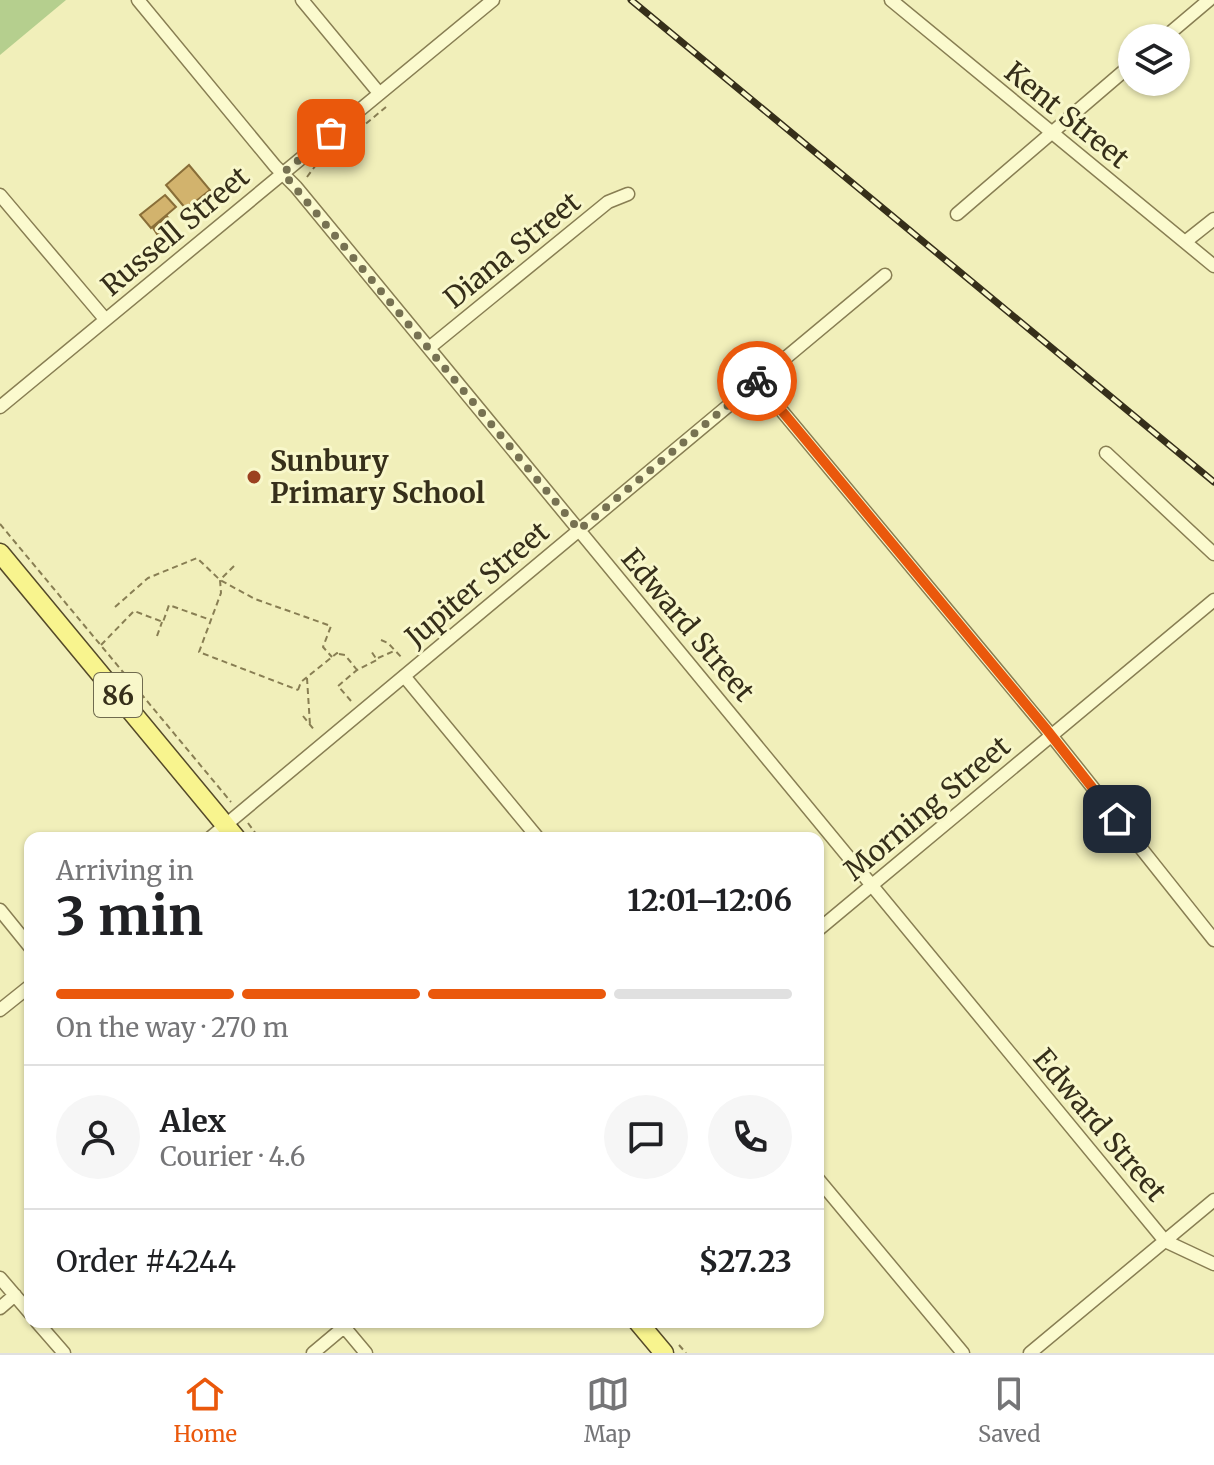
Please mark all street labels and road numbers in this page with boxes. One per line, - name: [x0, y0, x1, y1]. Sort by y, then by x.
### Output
- street label: Kent Street: [997, 54, 1137, 176]
- street label: Russell Street: [93, 158, 257, 304]
- street label: Diana Street: [436, 184, 588, 316]
- street label: Jupiter Street: [397, 513, 556, 655]
- street label: Edward Street: [614, 541, 763, 709]
- road number: 86: [94, 673, 142, 717]
- street label: Morning Street: [837, 728, 1017, 888]
- street label: Edward Street: [1026, 1041, 1175, 1209]

